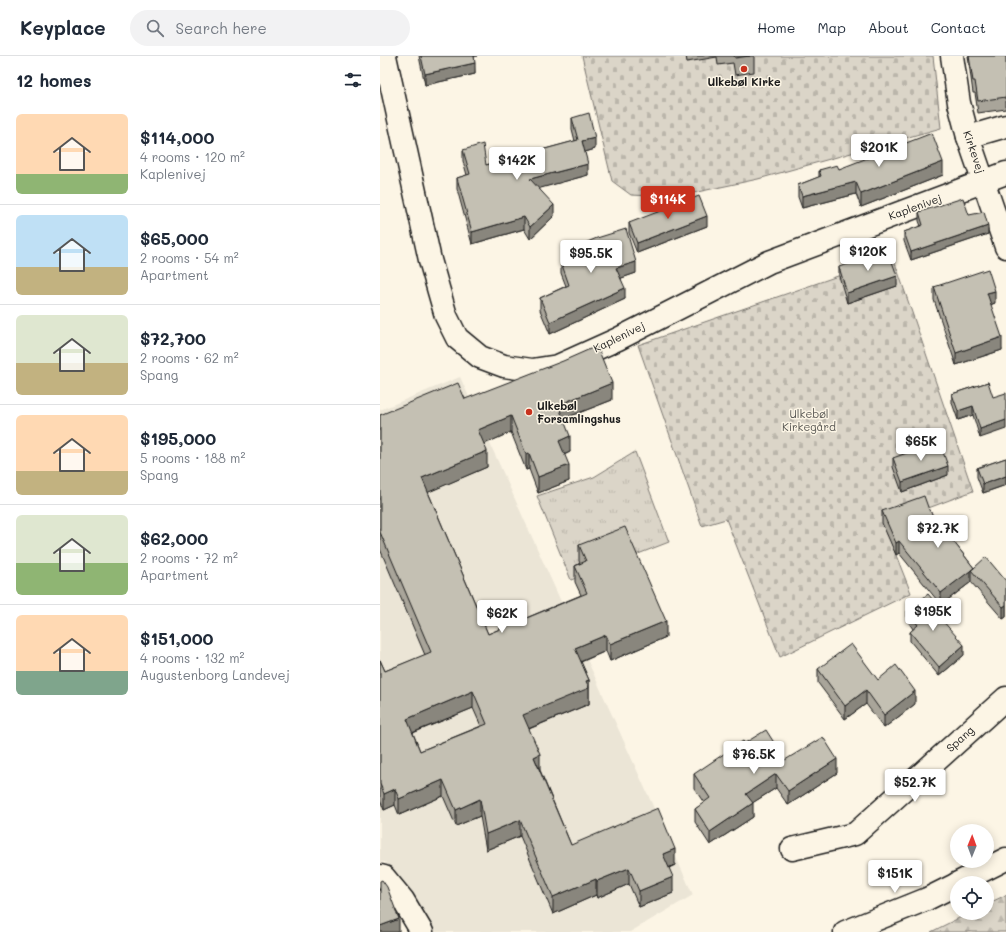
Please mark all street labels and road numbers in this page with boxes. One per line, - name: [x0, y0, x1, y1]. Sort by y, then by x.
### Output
- street label: Kirkevej: [960, 128, 989, 175]
- street label: Kaplenivej: [886, 190, 944, 223]
- street label: Kaplenivej: [590, 318, 647, 355]
- street label: Spang: [943, 722, 977, 755]

